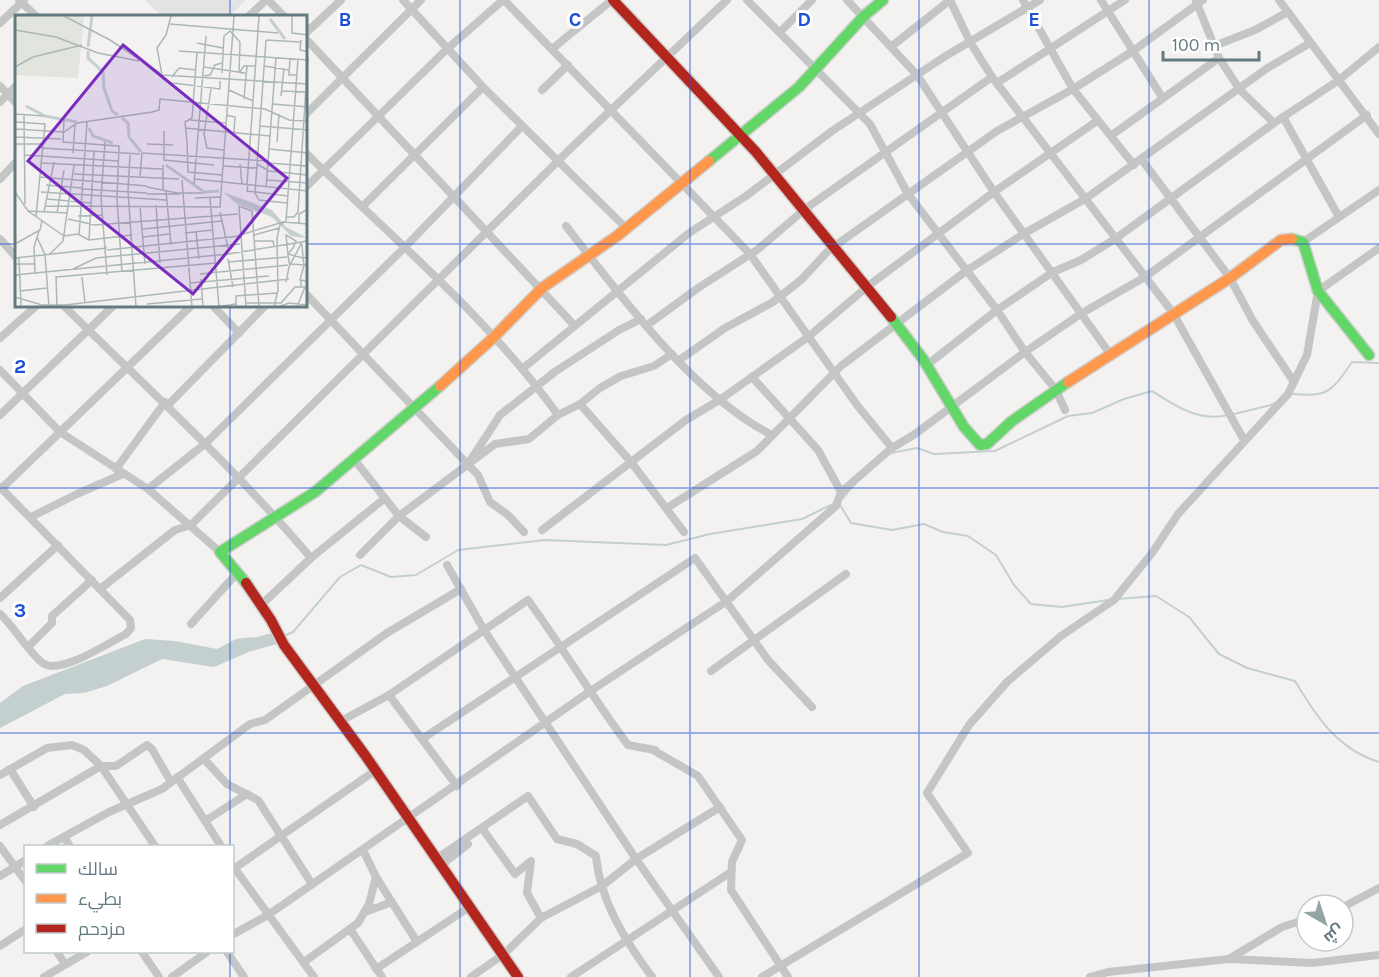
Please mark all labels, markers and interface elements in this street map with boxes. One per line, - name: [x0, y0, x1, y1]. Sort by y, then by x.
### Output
- text: B: [339, 8, 351, 31]
- text: C: [569, 8, 581, 31]
- text: D: [797, 8, 811, 31]
- text: E: [1028, 8, 1040, 31]
- inset map: [15, 15, 308, 308]
- scale bar: [1163, 24, 1259, 62]
- text: 100 m: [1172, 34, 1220, 56]
- text: 2: [14, 355, 26, 378]
- text: 3: [14, 599, 26, 622]
- legend: [24, 845, 234, 953]
- text: سالك: [78, 858, 118, 880]
- text: بطيء: [78, 888, 122, 913]
- north arrow: [1295, 893, 1355, 953]
- text: مزدحم: [78, 918, 126, 941]
- text: ش: [1320, 920, 1348, 948]

